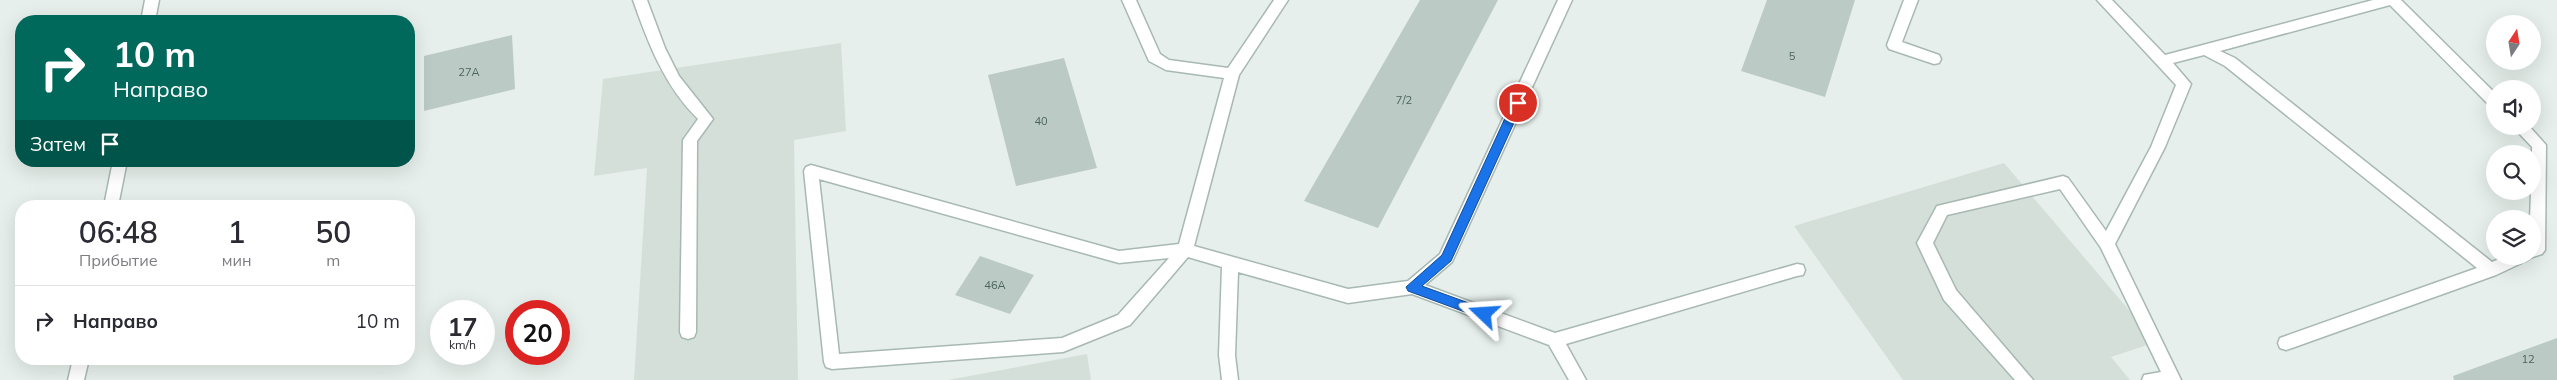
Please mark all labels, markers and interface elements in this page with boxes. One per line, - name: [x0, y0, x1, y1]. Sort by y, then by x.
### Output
- north arrow: [2486, 15, 2541, 70]
- map controls: [2486, 15, 2541, 265]
- text: 10 m: [113, 32, 196, 76]
- icon: right: [30, 35, 95, 100]
- house number: 5: [1789, 49, 1796, 63]
- house number: 27А: [458, 65, 480, 79]
- text: Направо: [113, 75, 208, 103]
- button: sound: [2486, 80, 2541, 135]
- pin: [1497, 82, 1539, 124]
- icon: arrive: [1504, 89, 1532, 117]
- house number: 7/2: [1396, 93, 1413, 107]
- house number: 40: [1034, 114, 1048, 128]
- icon: arrive: [96, 130, 124, 158]
- text: Затем: [30, 132, 86, 156]
- button: search: [2486, 145, 2541, 200]
- button: layers: [2486, 210, 2541, 265]
- text: 06:48: [79, 213, 158, 251]
- text: 1: [228, 213, 246, 251]
- text: 50: [315, 213, 351, 251]
- text: Прибытие: [79, 250, 158, 270]
- text: мин: [222, 250, 251, 270]
- text: m: [326, 250, 340, 270]
- house number: 46А: [984, 278, 1006, 292]
- position arrow: [1457, 287, 1509, 339]
- speed limit sign: 20: [505, 300, 570, 365]
- icon: right: [30, 307, 58, 335]
- text: Направо: [73, 309, 158, 333]
- text: 10 m: [356, 309, 400, 333]
- text: 17: [447, 311, 478, 342]
- text: km/h: [449, 337, 476, 352]
- house number: 12: [2521, 352, 2535, 366]

